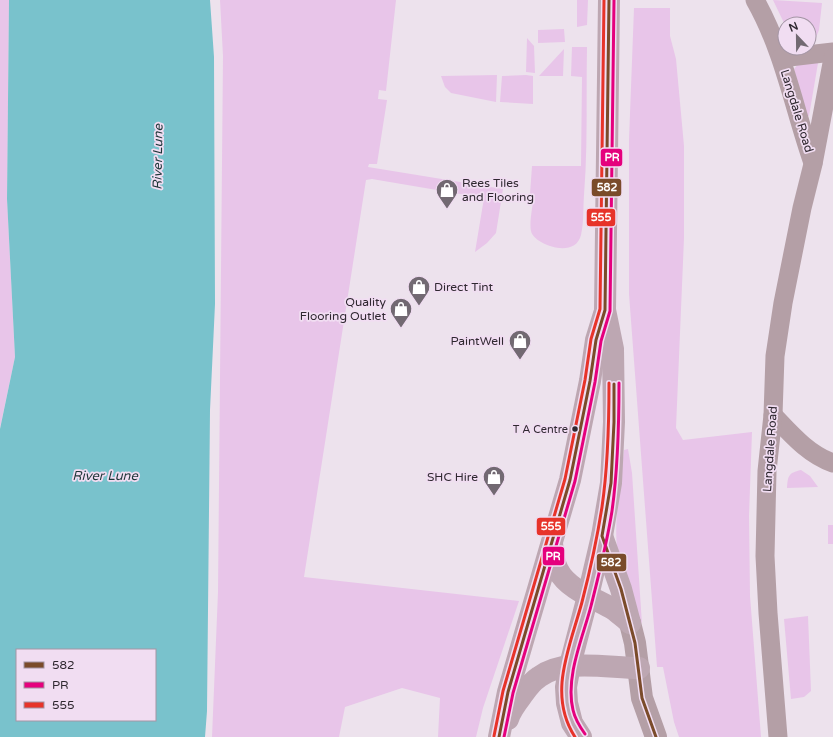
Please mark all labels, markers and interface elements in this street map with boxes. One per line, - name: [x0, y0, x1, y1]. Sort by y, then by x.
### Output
- north arrow: [777, 16, 817, 56]
- text: N: [787, 20, 800, 35]
- street label: Langdale Road: [778, 68, 816, 154]
- water label: River Lune: [149, 123, 167, 190]
- line badge: PR: [600, 148, 623, 167]
- text: PR: [604, 151, 620, 164]
- place label: Rees Tiles and Flooring: [462, 176, 534, 204]
- shop icon: Rees Tiles and Flooring: [434, 177, 460, 210]
- line badge: 582: [591, 178, 622, 197]
- text: 582: [597, 181, 617, 194]
- line badge: 555: [586, 208, 616, 227]
- text: 555: [591, 211, 611, 224]
- shop icon: Direct Tint: [406, 274, 432, 307]
- place label: Direct Tint: [434, 280, 494, 294]
- place label: Quality Flooring Outlet: [300, 295, 387, 323]
- shop icon: Quality Flooring Outlet: [388, 296, 414, 329]
- shop icon: PaintWell: [507, 328, 533, 361]
- place label: PaintWell: [450, 334, 504, 348]
- street label: Langdale Road: [760, 406, 780, 492]
- place label: T A Centre: [513, 423, 568, 436]
- marker: T A Centre: [570, 424, 580, 434]
- shop icon: SHC Hire: [481, 464, 507, 497]
- water label: River Lune: [72, 468, 138, 484]
- place label: SHC Hire: [427, 470, 478, 484]
- line badge: 555: [536, 517, 566, 536]
- text: 555: [541, 520, 561, 533]
- line badge: PR: [542, 546, 565, 566]
- text: PR: [545, 550, 561, 563]
- line badge: 582: [596, 553, 627, 572]
- text: 582: [601, 556, 621, 569]
- legend: [16, 649, 156, 721]
- text: 582: [52, 658, 75, 672]
- text: PR: [52, 678, 69, 692]
- text: 555: [52, 698, 75, 712]

